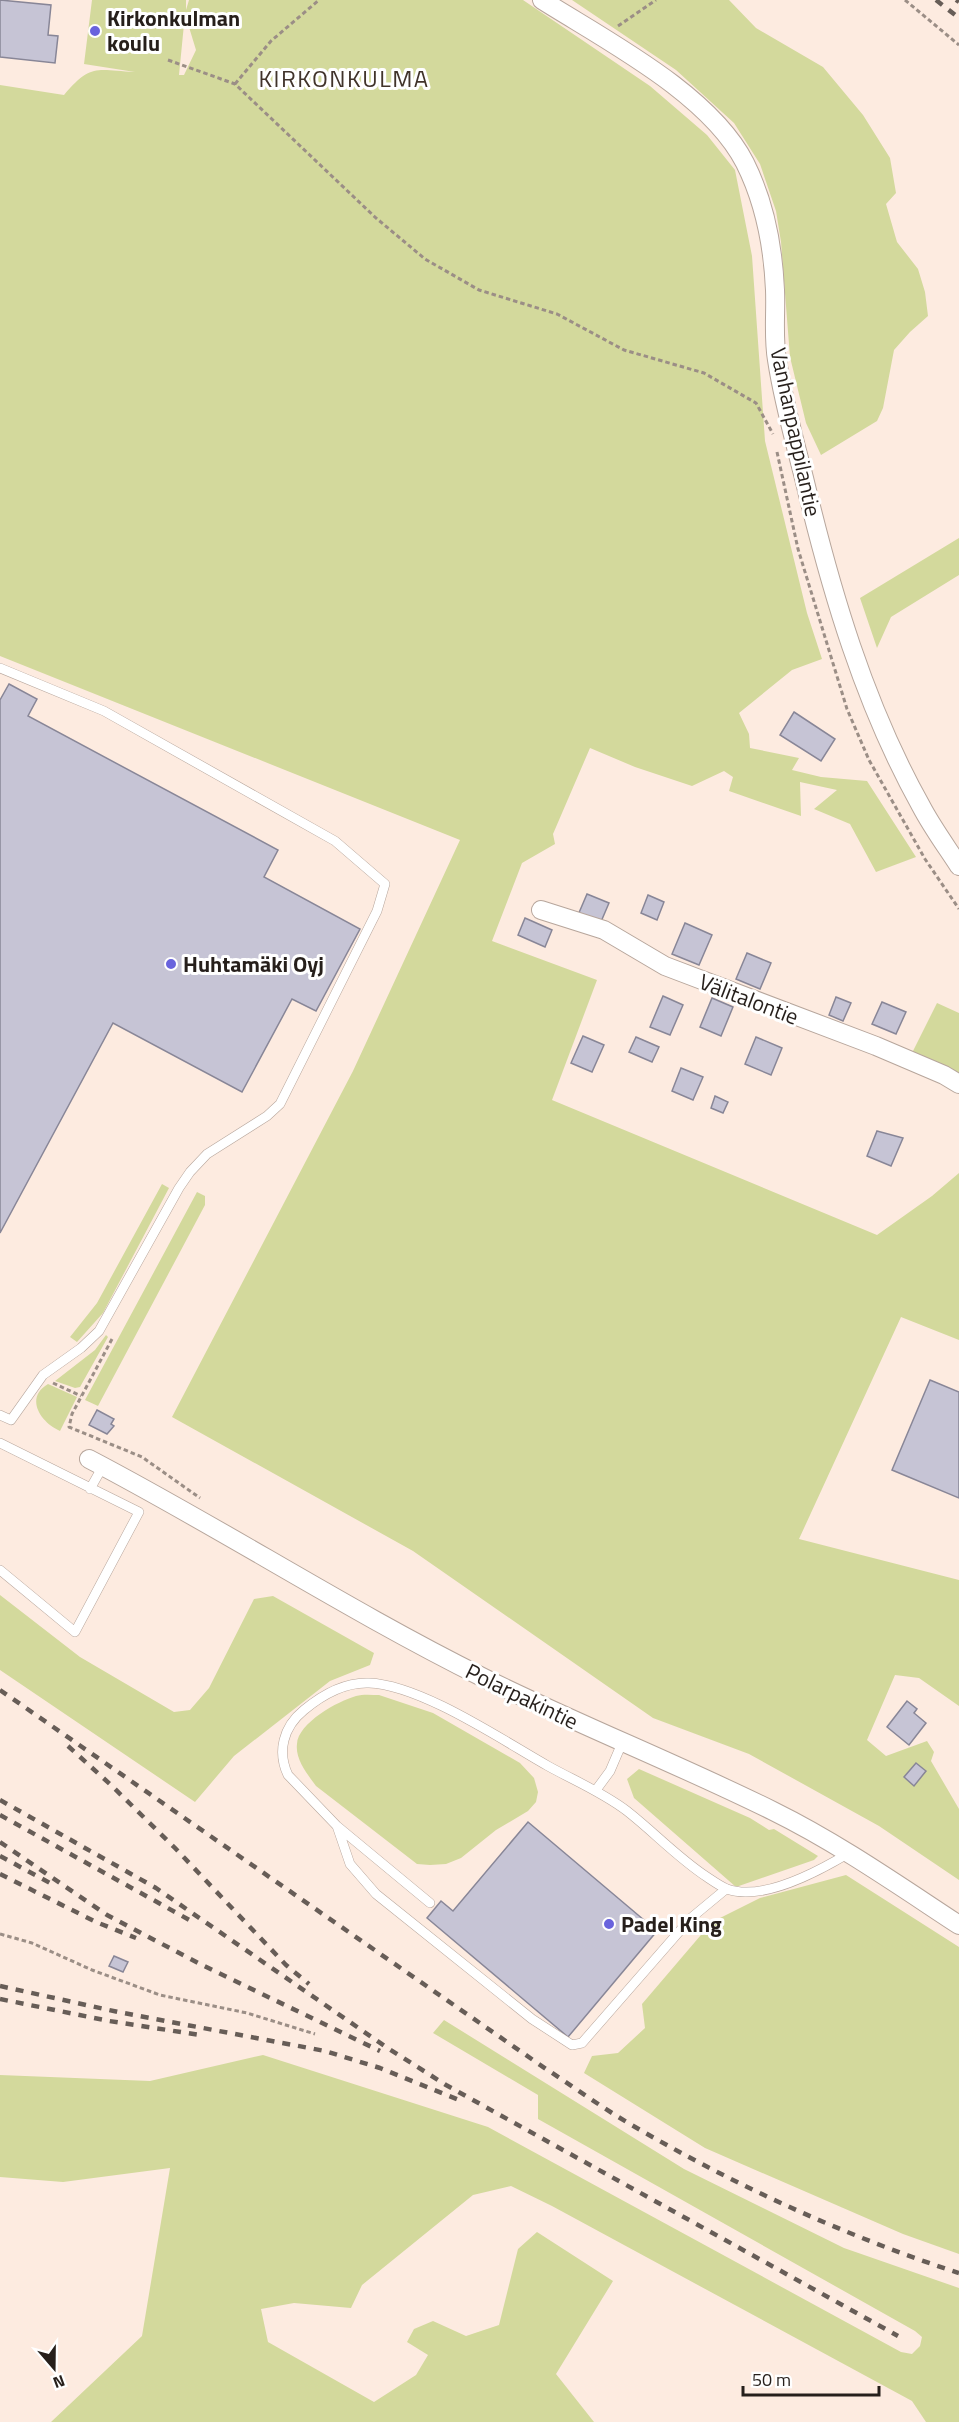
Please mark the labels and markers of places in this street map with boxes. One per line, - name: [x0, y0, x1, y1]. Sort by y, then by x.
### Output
- place label: Kirkonkulman koulu: [107, 1, 240, 60]
- marker: Kirkonkulman koulu: [88, 24, 102, 38]
- place label: Huhtamäki Oyj: [183, 947, 324, 981]
- marker: Huhtamäki Oyj: [164, 957, 178, 971]
- place label: Padel King: [621, 1907, 722, 1941]
- marker: Padel King: [602, 1917, 616, 1931]

